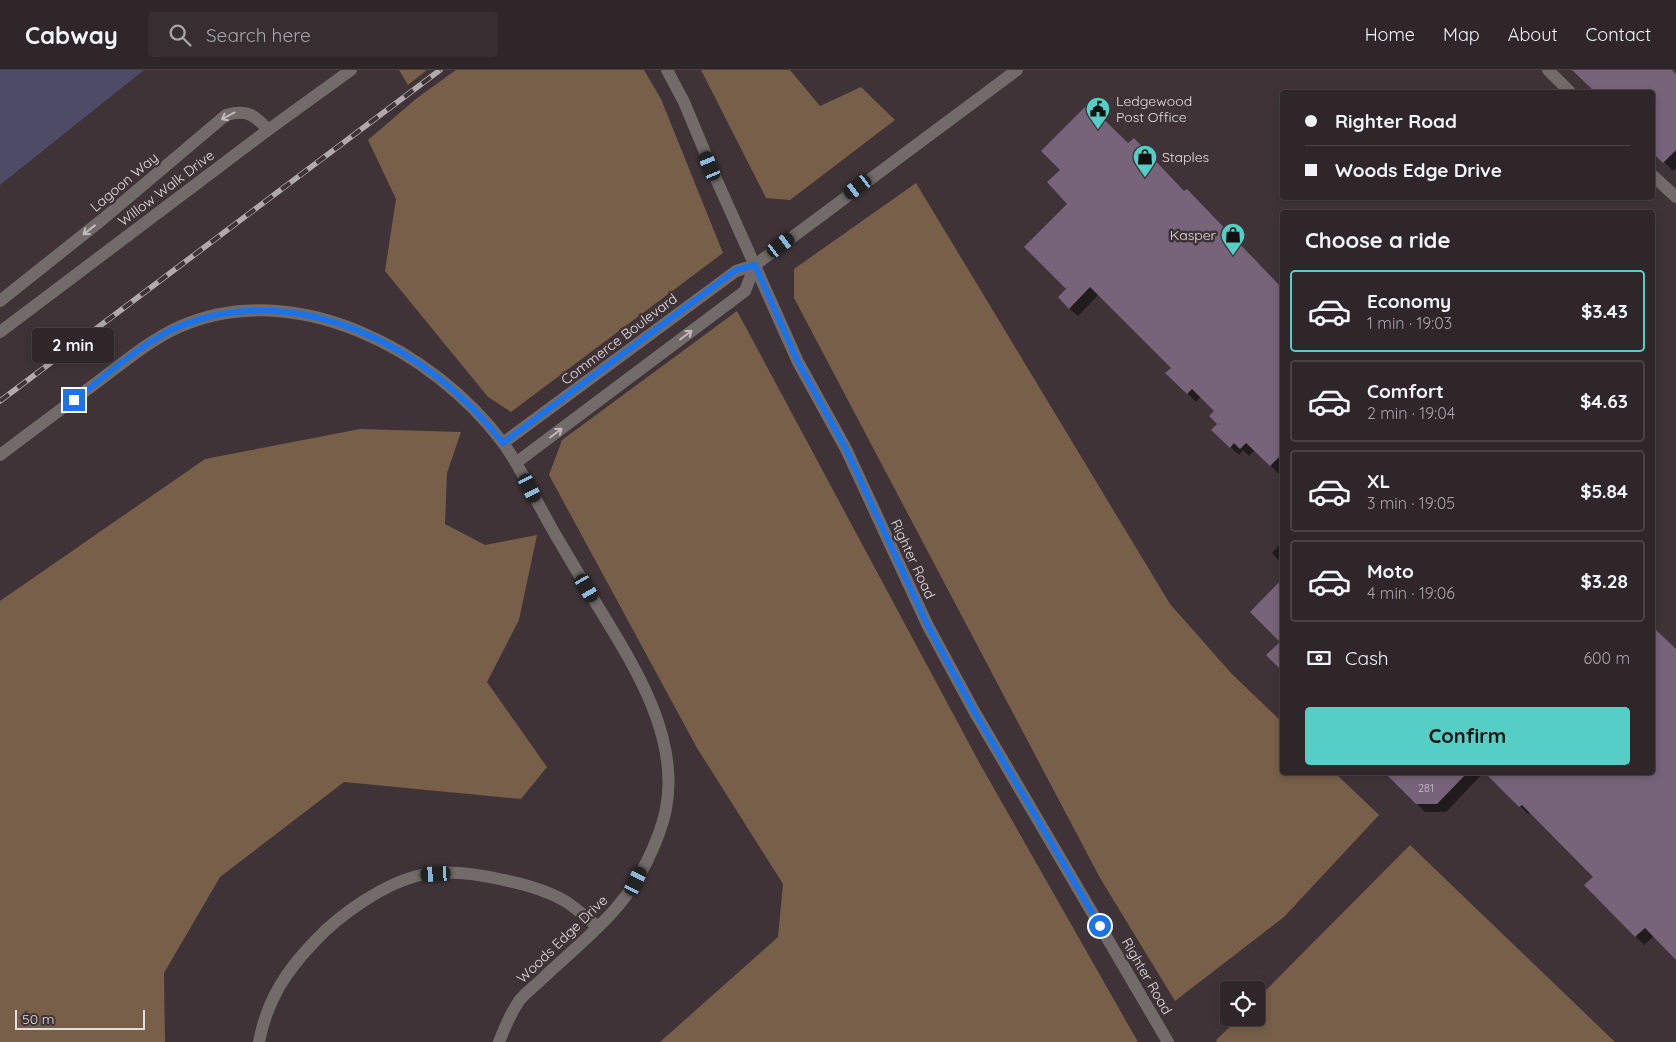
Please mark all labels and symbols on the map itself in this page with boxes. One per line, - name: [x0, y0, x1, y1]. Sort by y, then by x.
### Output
- place label: Ledgewood Post Office: [1116, 92, 1192, 126]
- public building icon: Ledgewood Post Office: [1085, 96, 1111, 130]
- one-way arrow: [220, 111, 235, 121]
- shop icon: Staples: [1132, 144, 1158, 178]
- street label: Willow Walk Drive: [114, 146, 218, 230]
- street label: Lagoon Way: [86, 148, 162, 216]
- place label: Staples: [1162, 148, 1209, 166]
- car: [697, 149, 722, 183]
- car: [841, 172, 874, 202]
- shop icon: Kasper: [1220, 222, 1246, 256]
- one-way arrow: [83, 225, 96, 236]
- place label: Kasper: [1170, 226, 1217, 244]
- car: [764, 230, 797, 260]
- street label: Commerce Boulevard: [557, 289, 681, 389]
- callout: 2 min: [33, 328, 115, 362]
- one-way arrow: [679, 330, 693, 340]
- route end: [63, 389, 85, 411]
- one-way arrow: [549, 428, 563, 438]
- car: [516, 471, 543, 505]
- street label: Righter Road: [887, 516, 939, 602]
- car: [573, 571, 600, 605]
- house number: 281: [1418, 781, 1434, 795]
- car: [622, 864, 649, 898]
- car: [420, 866, 451, 882]
- street label: Woods Edge Drive: [513, 891, 611, 987]
- route start: [1089, 915, 1111, 937]
- street label: Righter Road: [1118, 934, 1176, 1018]
- scale bar: [15, 1007, 145, 1030]

